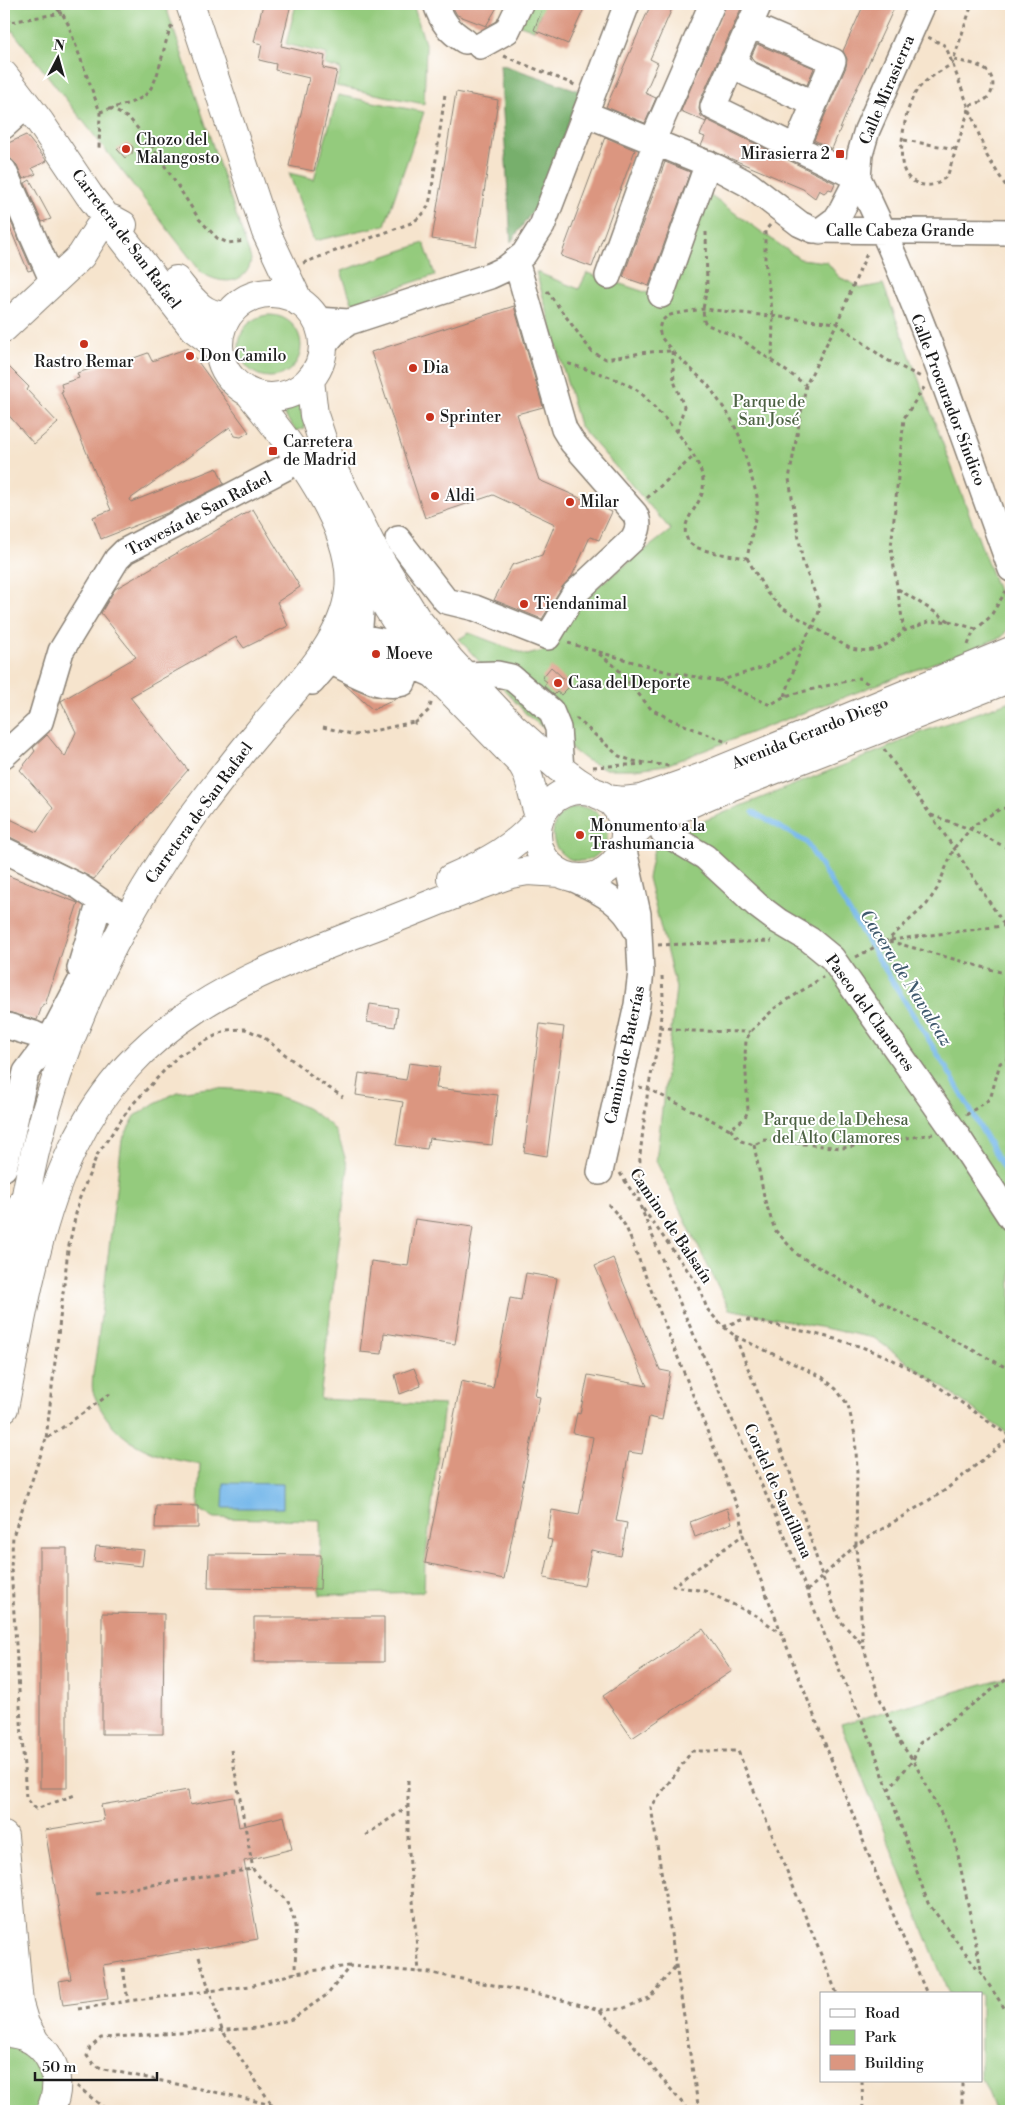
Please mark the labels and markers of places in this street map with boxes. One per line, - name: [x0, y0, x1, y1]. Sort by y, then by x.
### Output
- place label: Chozo del Malangosto: [136, 130, 220, 168]
- marker: Chozo del Malangosto: [120, 143, 132, 155]
- place label: Mirasierra 2: [741, 144, 830, 164]
- marker: Mirasierra 2: [834, 148, 846, 160]
- marker: Rastro Remar: [78, 338, 90, 350]
- place label: Don Camilo: [200, 346, 286, 366]
- marker: Don Camilo: [184, 350, 196, 362]
- place label: Rastro Remar: [34, 352, 134, 372]
- place label: Dia: [423, 358, 450, 378]
- marker: Dia: [407, 362, 419, 374]
- place label: Sprinter: [440, 407, 501, 427]
- marker: Sprinter: [424, 411, 436, 423]
- place label: Carretera de Madrid: [283, 432, 356, 470]
- marker: Carretera de Madrid: [267, 445, 279, 457]
- place label: Aldi: [444, 486, 475, 506]
- marker: Aldi: [429, 490, 441, 502]
- place label: Milar: [580, 492, 619, 512]
- marker: Milar: [564, 496, 576, 508]
- place label: Tiendanimal: [534, 594, 627, 614]
- marker: Tiendanimal: [518, 598, 530, 610]
- place label: Moeve: [386, 644, 433, 664]
- marker: Moeve: [370, 648, 382, 660]
- place label: Casa del Deporte: [568, 673, 690, 693]
- marker: Casa del Deporte: [552, 677, 564, 689]
- place label: Monumento a la Trashumancia: [590, 816, 706, 854]
- marker: Monumento a la Trashumancia: [574, 829, 586, 841]

